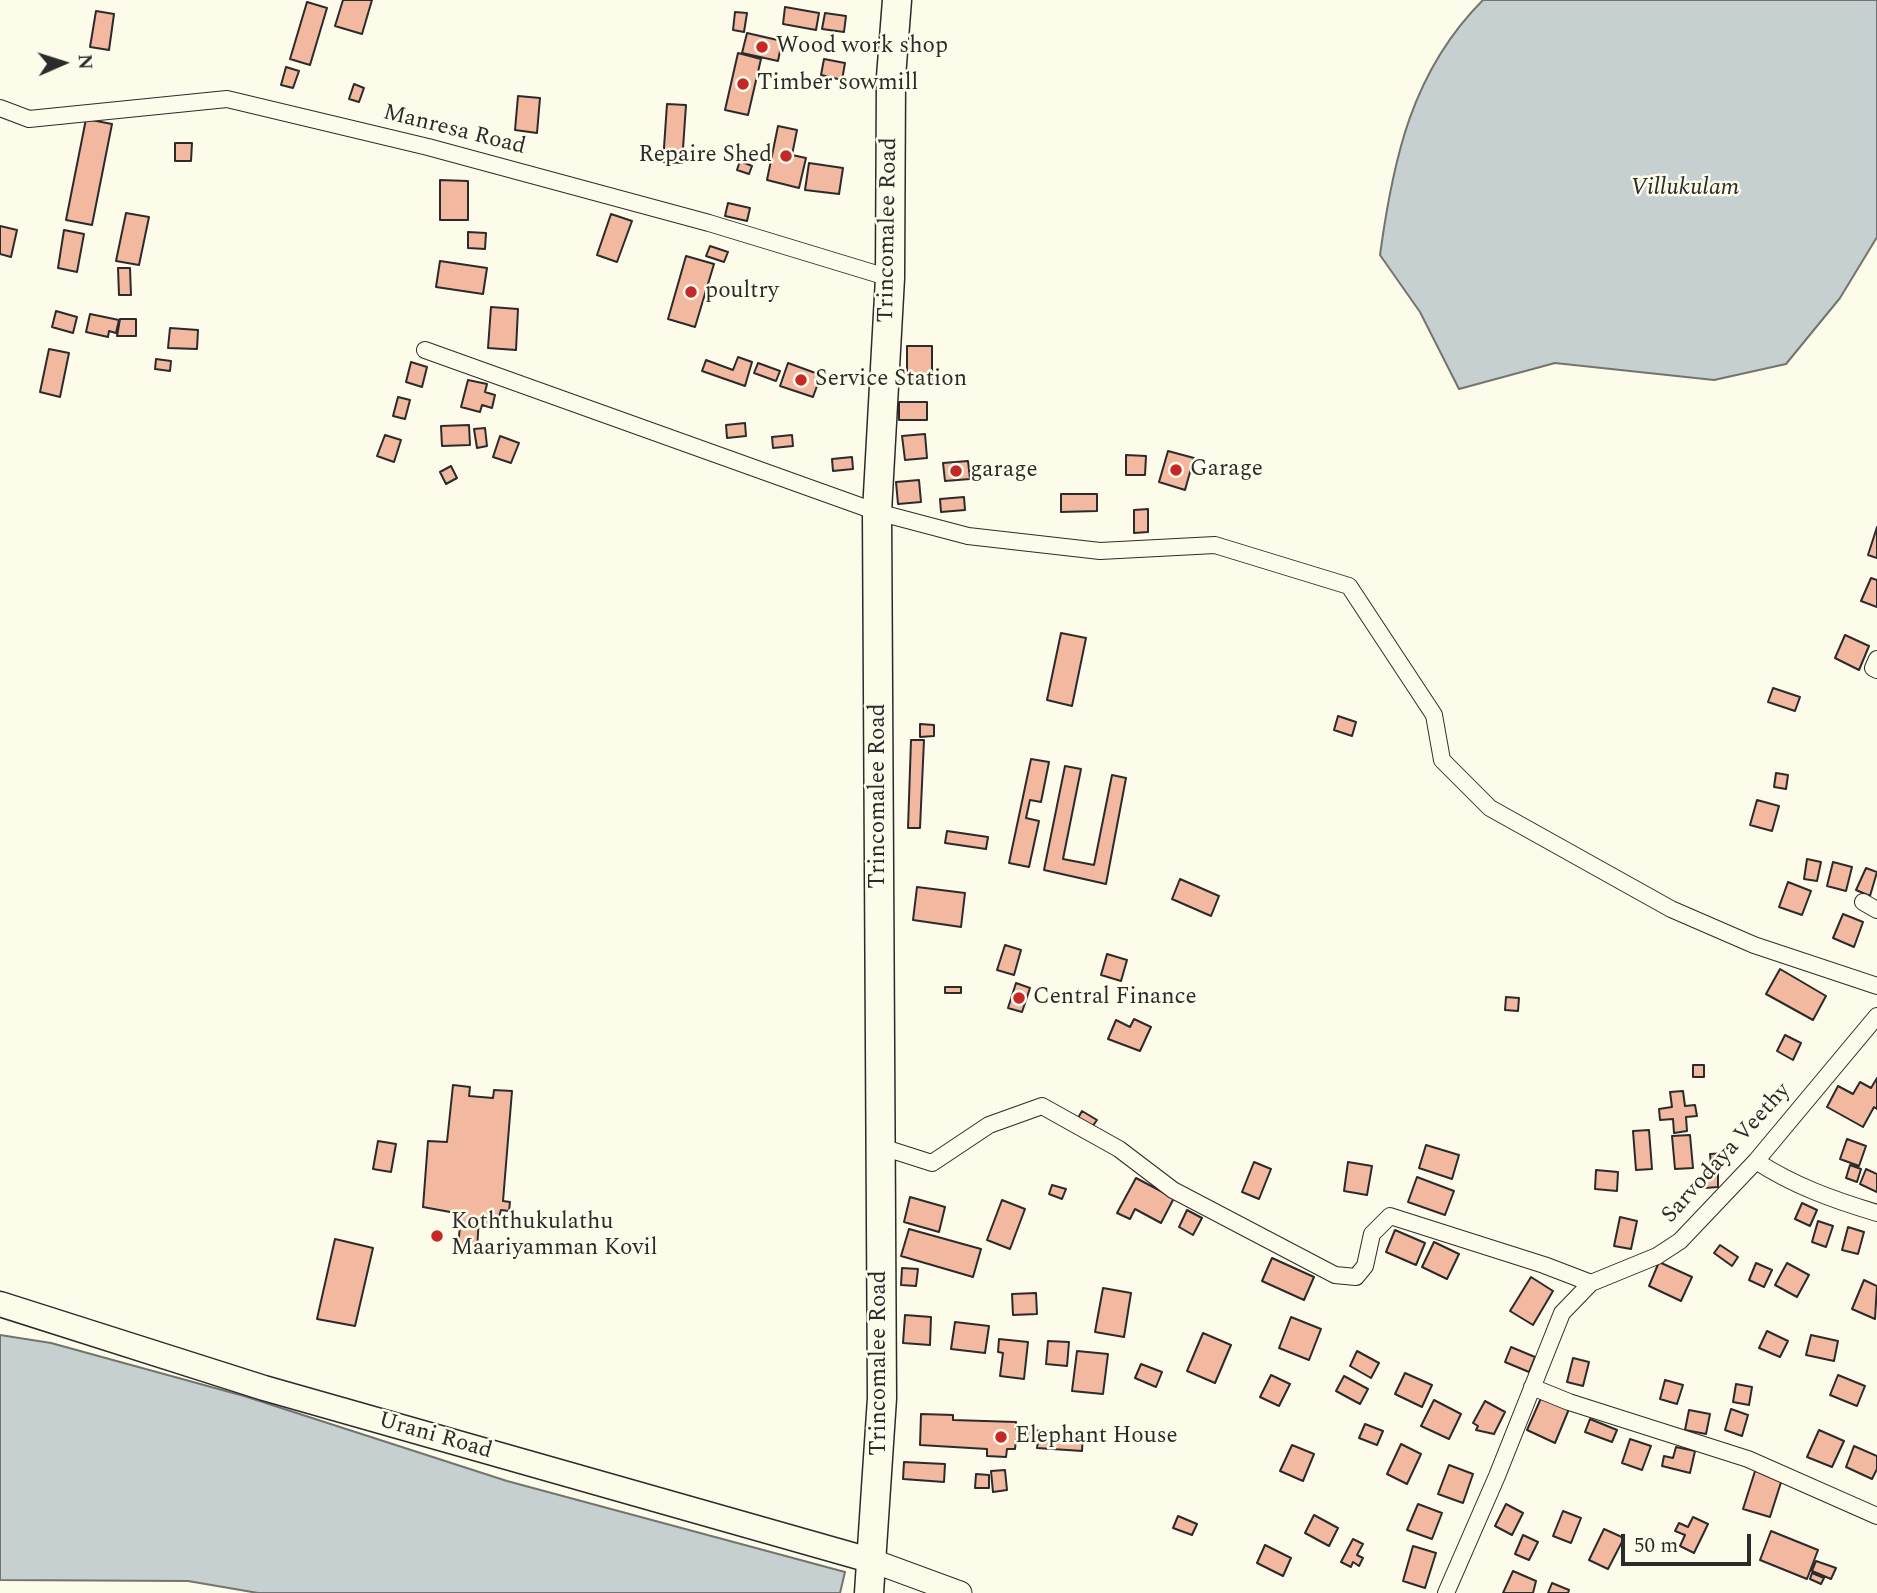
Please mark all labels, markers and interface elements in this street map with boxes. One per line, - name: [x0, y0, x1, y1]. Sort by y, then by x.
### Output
- north arrow: [28, 28, 98, 98]
- place label: Wood work shop: [776, 33, 948, 61]
- marker: Wood work shop: [754, 39, 770, 55]
- text: N: [70, 53, 99, 70]
- place label: Timber sowmill: [757, 70, 918, 98]
- marker: Timber sowmill: [735, 76, 751, 92]
- street label: Manresa Road: [380, 100, 528, 162]
- street label: Trincomalee Road: [874, 137, 904, 323]
- place label: Repaire Shed: [638, 142, 772, 170]
- marker: Repaire Shed: [778, 148, 794, 164]
- water label: Villukulam: [1631, 175, 1739, 203]
- place label: poultry: [705, 278, 779, 306]
- marker: poultry: [683, 284, 699, 300]
- place label: Service Station: [815, 366, 967, 394]
- marker: Service Station: [793, 372, 809, 388]
- place label: Garage: [1190, 456, 1263, 484]
- place label: garage: [970, 457, 1038, 485]
- marker: Garage: [1168, 462, 1184, 478]
- marker: garage: [948, 463, 964, 479]
- street label: Trincomalee Road: [865, 703, 893, 889]
- place label: Central Finance: [1033, 984, 1197, 1012]
- marker: Central Finance: [1011, 990, 1027, 1006]
- street label: Sarvodaya Veethy: [1657, 1078, 1797, 1230]
- place label: Koththukulathu Maariyamman Kovil: [451, 1209, 657, 1263]
- marker: Koththukulathu Maariyamman Kovil: [429, 1228, 445, 1244]
- street label: Trincomalee Road: [866, 1270, 894, 1456]
- street label: Urani Road: [375, 1408, 495, 1466]
- place label: Elephant House: [1015, 1423, 1178, 1451]
- marker: Elephant House: [993, 1429, 1009, 1445]
- scale bar: [1625, 1520, 1755, 1564]
- text: 50 m: [1634, 1530, 1678, 1562]

